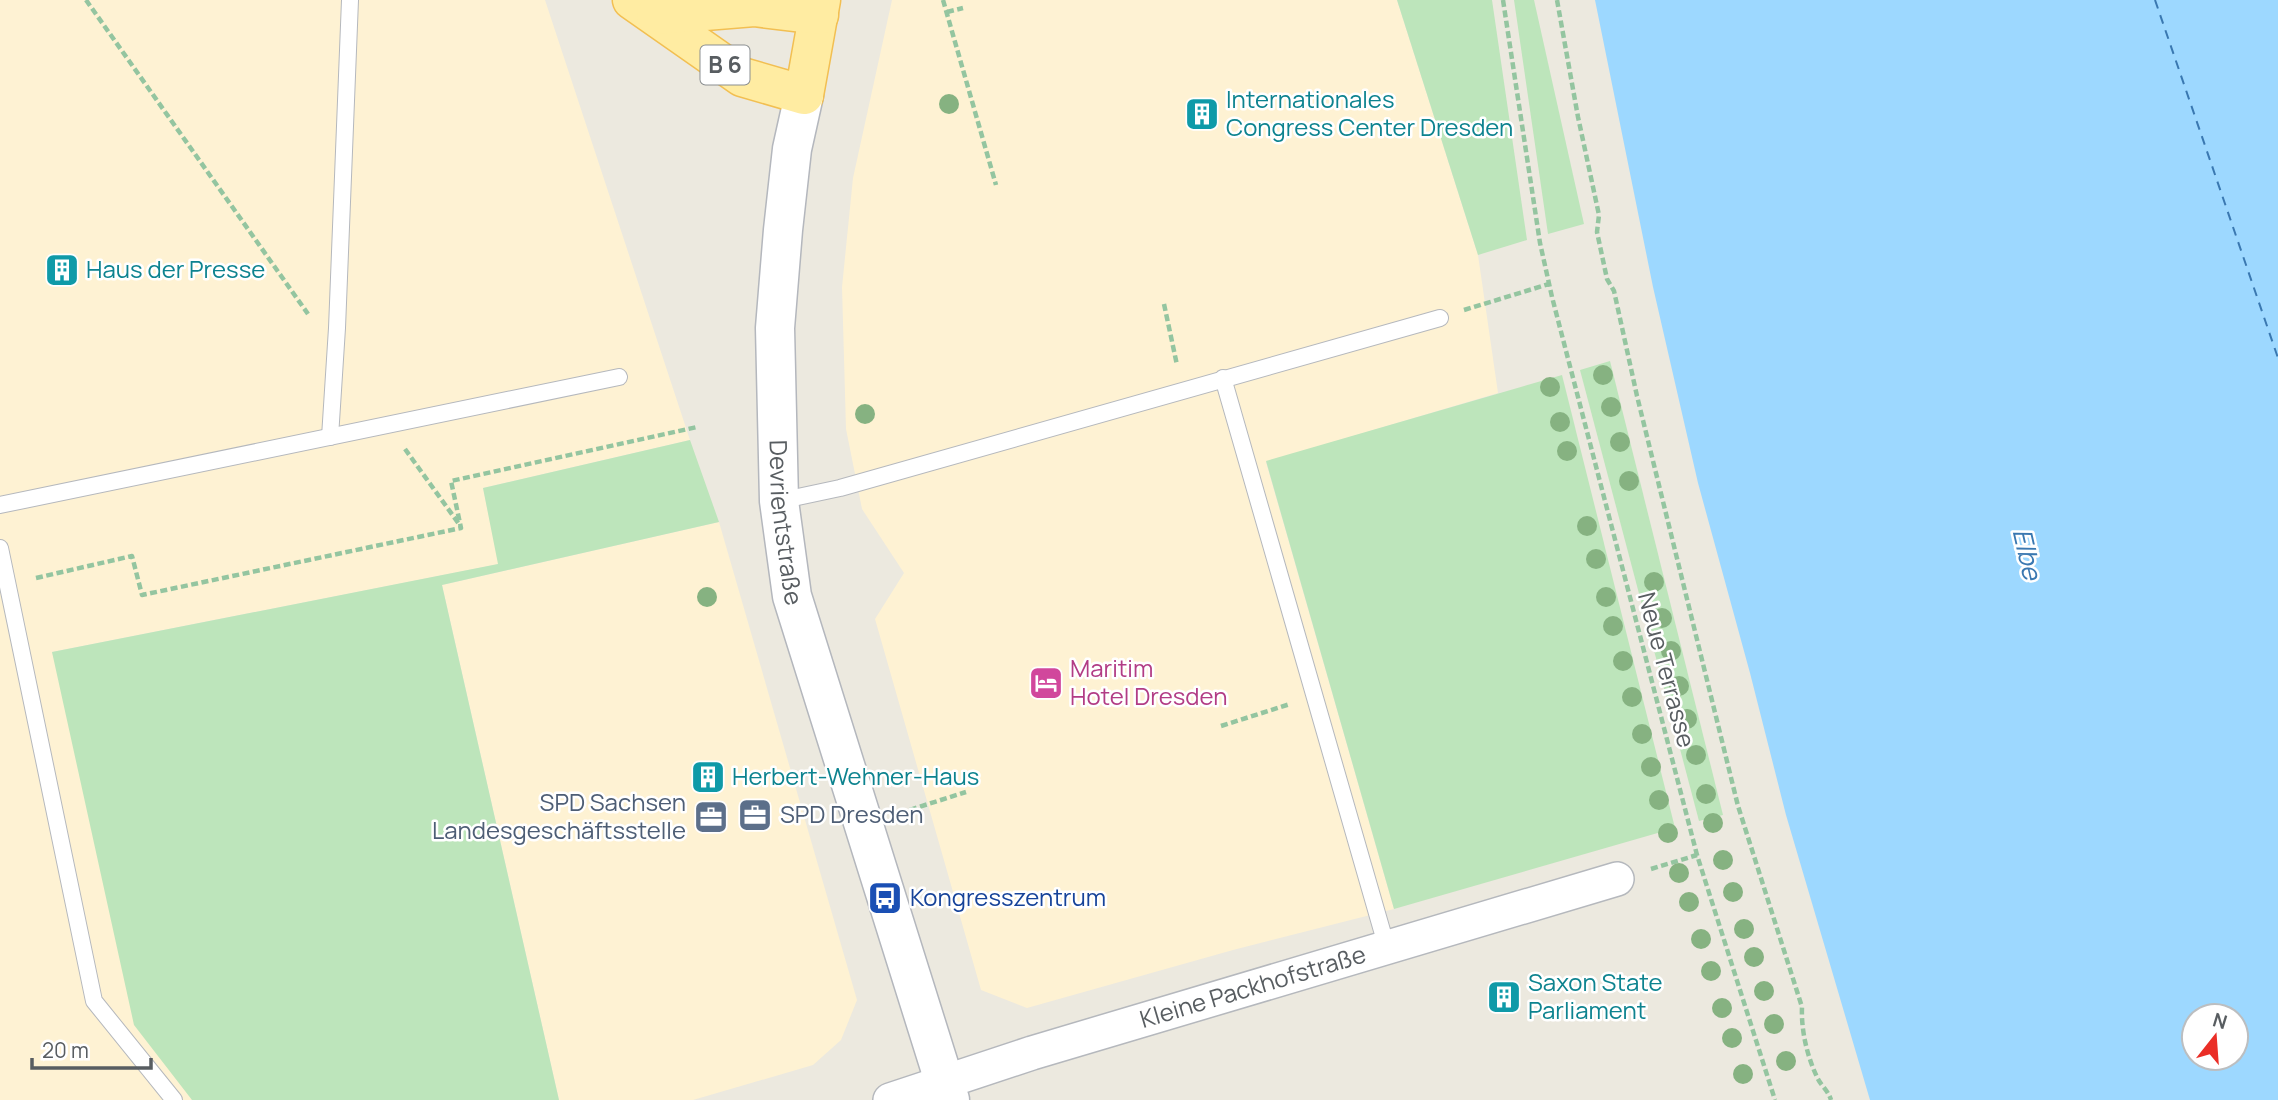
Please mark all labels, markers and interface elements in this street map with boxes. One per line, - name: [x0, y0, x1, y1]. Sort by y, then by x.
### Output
- road number: B 6: [700, 46, 750, 85]
- place label: Internationales Congress Center Dresden: [1226, 82, 1513, 143]
- building icon: Internationales Congress Center Dresden: [1183, 95, 1221, 133]
- building icon: Haus der Presse: [43, 251, 81, 289]
- place label: Haus der Presse: [86, 252, 265, 285]
- street label: Devrientstraße: [763, 439, 812, 609]
- water label: Elbe: [2005, 525, 2052, 585]
- street label: Neue Terrasse: [1631, 588, 1704, 751]
- place label: Maritim Hotel Dresden: [1070, 651, 1228, 712]
- hotel icon: Maritim Hotel Dresden: [1027, 664, 1065, 702]
- building icon: Herbert-Wehner-Haus: [689, 758, 727, 796]
- place label: Herbert-Wehner-Haus: [732, 759, 979, 792]
- place label: SPD Sachsen Landesgeschäftsstelle: [432, 785, 686, 846]
- office icon: SPD Dresden: [736, 796, 774, 834]
- place label: SPD Dresden: [780, 797, 924, 830]
- office icon: SPD Sachsen Landesgeschäftsstelle: [692, 798, 730, 836]
- bus stop icon: Kongresszentrum: [866, 879, 904, 917]
- place label: Kongresszentrum: [910, 880, 1106, 913]
- street label: Kleine Packhofstraße: [1136, 937, 1369, 1035]
- place label: Saxon State Parliament: [1528, 965, 1662, 1026]
- building icon: Saxon State Parliament: [1485, 978, 1523, 1016]
- north arrow: [2180, 1002, 2250, 1072]
- text: N: [2210, 1006, 2230, 1035]
- scale bar: [32, 1026, 150, 1070]
- text: 20 m: [42, 1036, 89, 1064]

